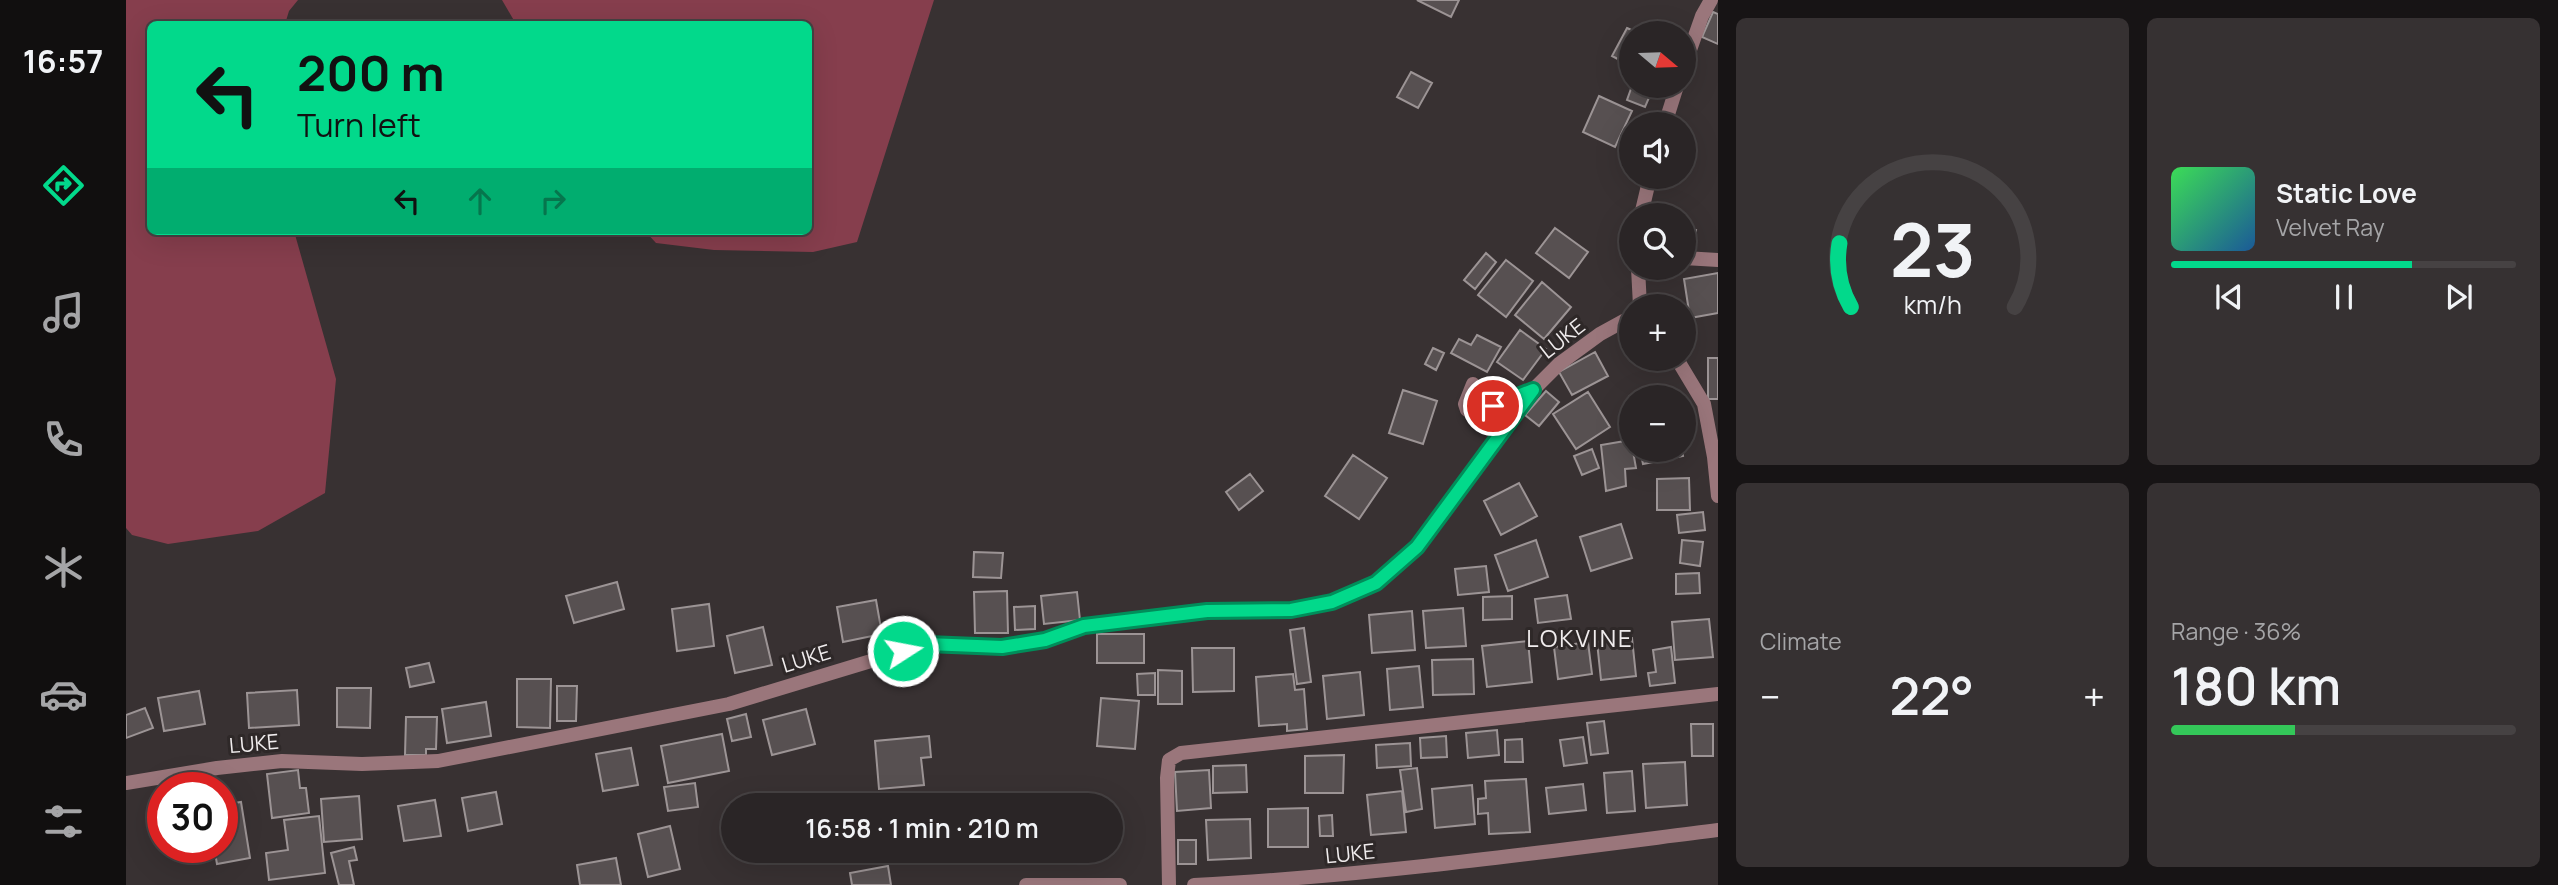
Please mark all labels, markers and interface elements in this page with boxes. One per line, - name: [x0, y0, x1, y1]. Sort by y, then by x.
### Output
- north arrow: [1619, 21, 1696, 98]
- map controls: [1619, 21, 1696, 462]
- text: 16:57: [23, 39, 103, 83]
- text: 200 m: [297, 39, 445, 106]
- icon: left: [182, 49, 273, 140]
- text: Turn left: [297, 103, 421, 147]
- button: sound: [1619, 112, 1696, 189]
- icon: directions: [39, 161, 88, 210]
- text: Static Love: [2276, 175, 2417, 211]
- icon: left: [388, 182, 426, 220]
- icon: ahead: [461, 182, 499, 220]
- icon: right: [534, 182, 572, 220]
- text: 23: [1890, 200, 1975, 300]
- button: search: [1619, 203, 1696, 280]
- text: Velvet Ray: [2276, 211, 2385, 243]
- icon: previous: [2210, 278, 2248, 316]
- icon: pause: [2325, 278, 2363, 316]
- icon: next: [2440, 278, 2478, 316]
- text: km/h: [1903, 287, 1962, 322]
- icon: music: [39, 288, 88, 337]
- button: +: [1619, 294, 1696, 371]
- street label: LUKE: [1534, 312, 1590, 364]
- pin: [1463, 376, 1523, 436]
- button: −: [1619, 385, 1696, 462]
- icon: arrive: [1474, 387, 1512, 425]
- icon: phone: [39, 415, 88, 464]
- icon: climate: [39, 543, 88, 592]
- position arrow: [866, 614, 940, 688]
- text: Range · 36%: [2171, 615, 2301, 647]
- district label: LOKVINE: [1526, 621, 1634, 654]
- text: Climate: [1760, 625, 1842, 657]
- street label: LUKE: [778, 637, 834, 679]
- text: 180 km: [2171, 650, 2341, 721]
- text: 22°: [1890, 660, 1974, 731]
- icon: car: [39, 670, 88, 719]
- text: −: [1760, 670, 1781, 722]
- text: +: [2083, 670, 2105, 722]
- street label: LUKE: [228, 727, 280, 759]
- speed limit sign: 30: [147, 772, 238, 863]
- icon: filters: [39, 797, 88, 846]
- text: 16:58 · 1 min · 210 m: [805, 810, 1039, 846]
- street label: LUKE: [1324, 836, 1376, 870]

